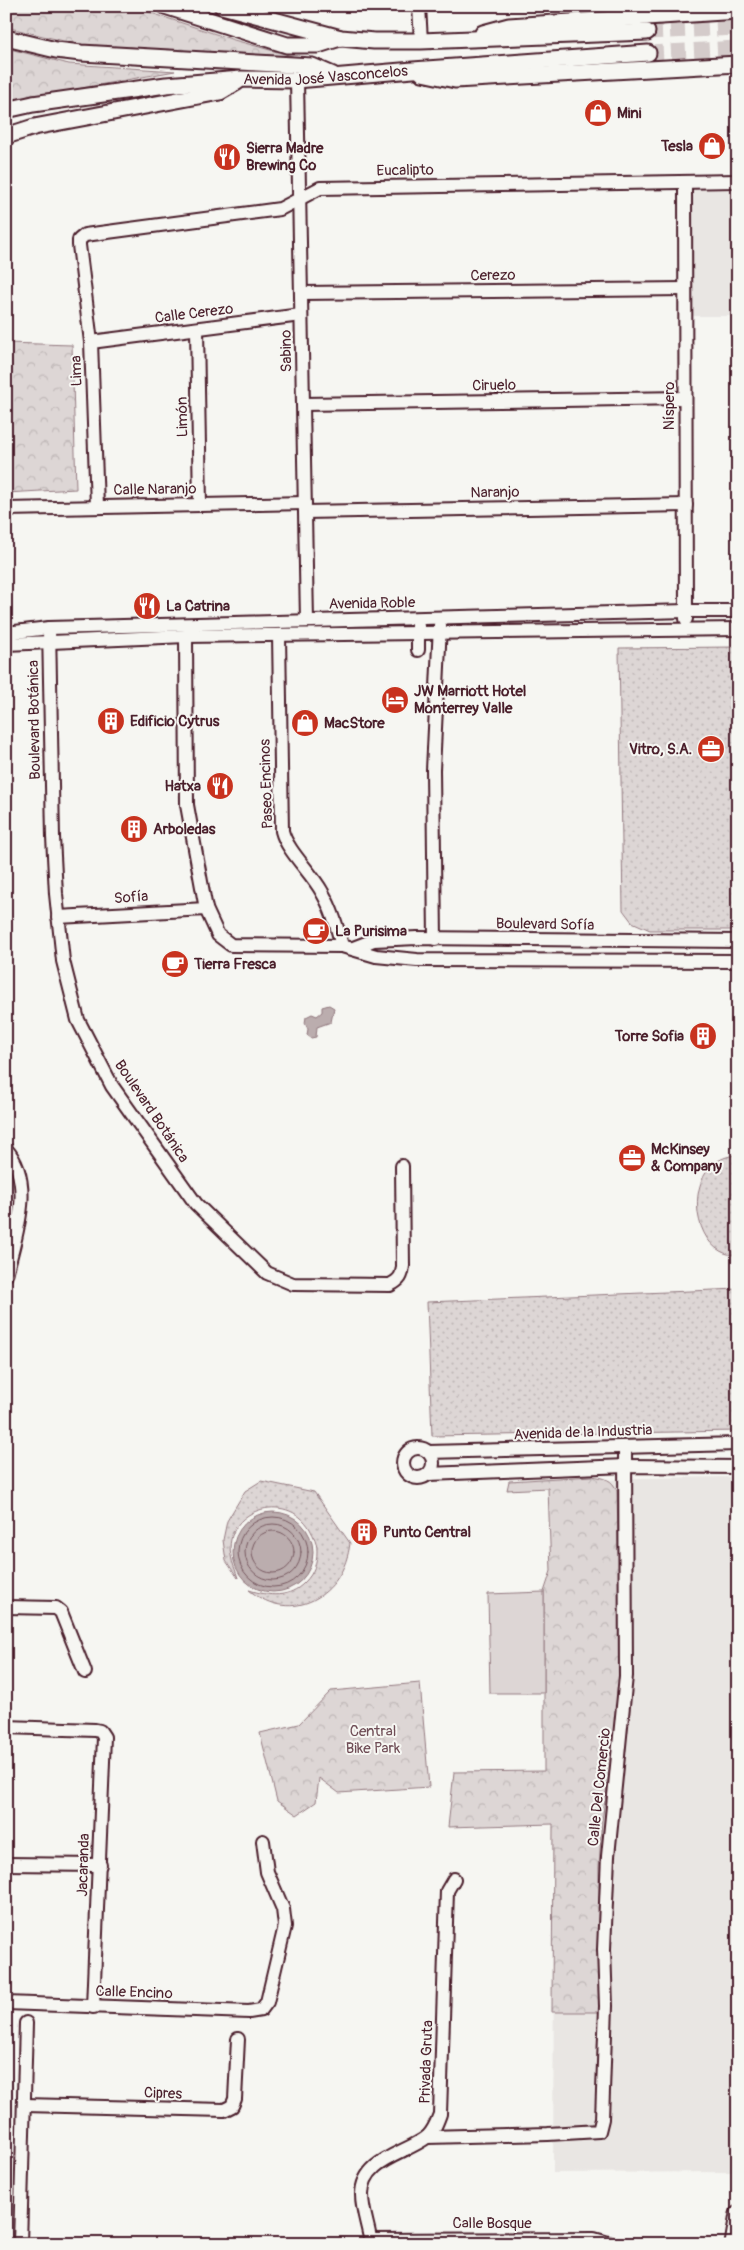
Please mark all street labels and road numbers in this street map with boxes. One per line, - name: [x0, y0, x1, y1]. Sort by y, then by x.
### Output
- street label: Avenida José Vasconcelos: [243, 61, 409, 90]
- street label: Eucalipto: [376, 161, 434, 180]
- street label: Cerezo: [470, 266, 516, 285]
- street label: Calle Cerezo: [154, 299, 234, 328]
- street label: Sabino: [277, 330, 296, 372]
- street label: Lima: [66, 355, 87, 387]
- street label: Ciruelo: [472, 376, 516, 395]
- street label: Níspero: [660, 382, 679, 430]
- street label: Limón: [173, 396, 192, 438]
- street label: Calle Naranjo: [113, 479, 197, 500]
- street label: Naranjo: [470, 483, 520, 502]
- street label: Avenida Roble: [329, 593, 416, 614]
- street label: Boulevard Botánica: [24, 660, 45, 780]
- street label: Paseo Encinos: [255, 738, 278, 829]
- street label: Sofía: [113, 887, 149, 908]
- street label: Boulevard Sofía: [496, 914, 594, 935]
- street label: Boulevard Botánica: [110, 1056, 193, 1166]
- street label: Avenida de la Industria: [513, 1421, 653, 1444]
- street label: Calle Del Comercio: [584, 1727, 615, 1847]
- street label: Jacaranda: [73, 1833, 94, 1897]
- street label: Calle Encino: [95, 1982, 173, 2003]
- street label: Privada Gruta: [416, 2020, 437, 2104]
- street label: Cipres: [144, 2083, 183, 2104]
- street label: Calle Bosque: [452, 2214, 532, 2233]

